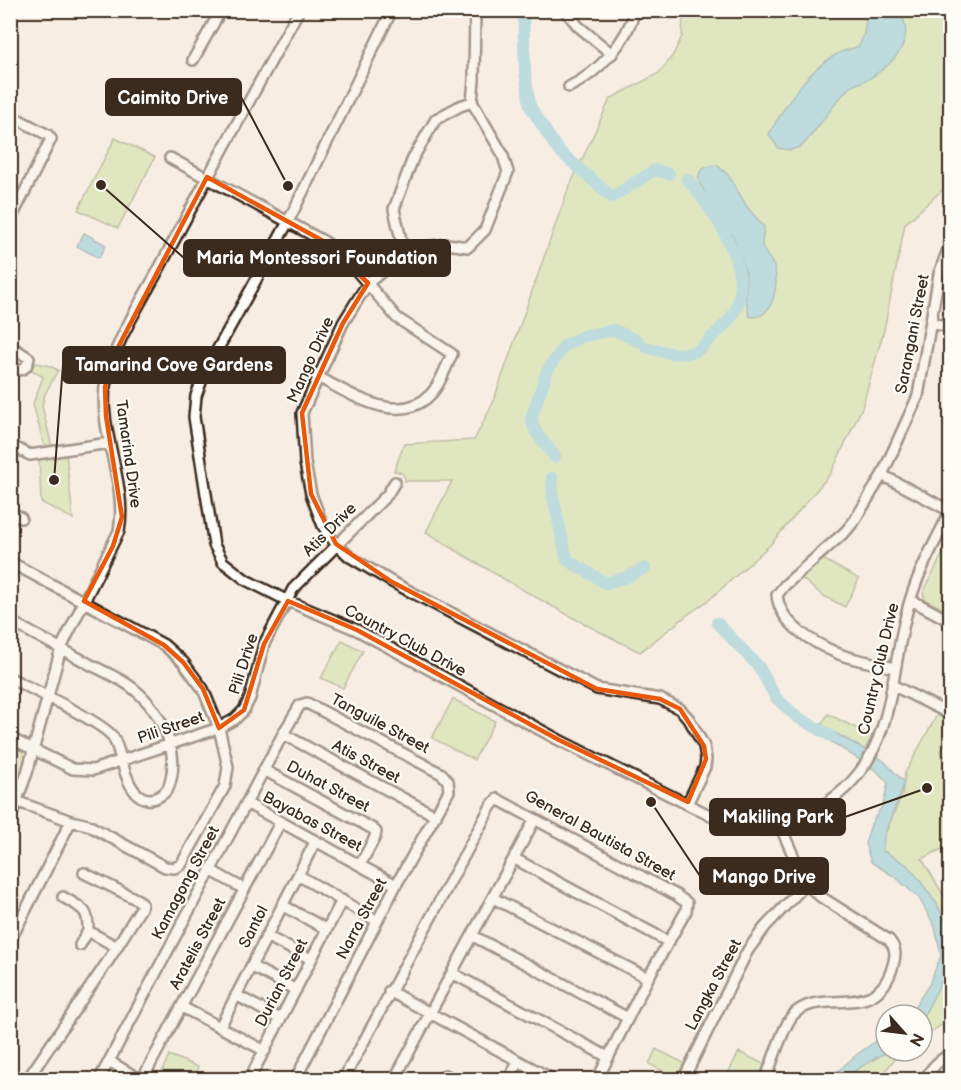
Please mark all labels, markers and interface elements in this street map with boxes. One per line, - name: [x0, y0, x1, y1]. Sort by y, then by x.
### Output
- callout: Caimito Drive: [106, 79, 241, 115]
- text: Caimito Drive: [118, 88, 228, 109]
- callout: Maria Montessori Foundation: [184, 240, 450, 276]
- text: Maria Montessori Foundation: [196, 248, 438, 269]
- street label: Sarangani Street: [892, 273, 934, 395]
- street label: Mango Drive: [284, 314, 339, 406]
- callout: Tamarind Cove Gardens: [63, 347, 285, 383]
- text: Tamarind Cove Gardens: [75, 355, 273, 376]
- street label: Tamarind Drive: [111, 399, 145, 510]
- street label: Atis Drive: [299, 499, 361, 561]
- street label: Country Club Drive: [341, 601, 470, 681]
- street label: Country Club Drive: [855, 601, 904, 737]
- street label: Pili Drive: [225, 631, 263, 697]
- street label: Tanguile Street: [328, 690, 433, 758]
- street label: Pili Street: [135, 708, 207, 748]
- street label: Atis Street: [329, 736, 403, 788]
- street label: Duhat Street: [283, 757, 373, 817]
- street label: General Bautista Street: [521, 787, 679, 885]
- street label: Bayabas Street: [259, 788, 365, 856]
- callout: Makiling Park: [710, 799, 845, 835]
- text: Makiling Park: [722, 807, 834, 828]
- street label: Kamagong Street: [148, 823, 224, 943]
- callout: Mango Drive: [700, 858, 828, 894]
- text: Mango Drive: [712, 867, 816, 888]
- street label: Narra Street: [333, 875, 391, 963]
- street label: Aratelis Street: [166, 895, 230, 993]
- street label: Santol: [235, 903, 273, 951]
- street label: Durian Street: [252, 936, 312, 1030]
- street label: Langka Street: [682, 936, 746, 1034]
- north arrow: [874, 1003, 934, 1063]
- text: N: [905, 1030, 927, 1049]

